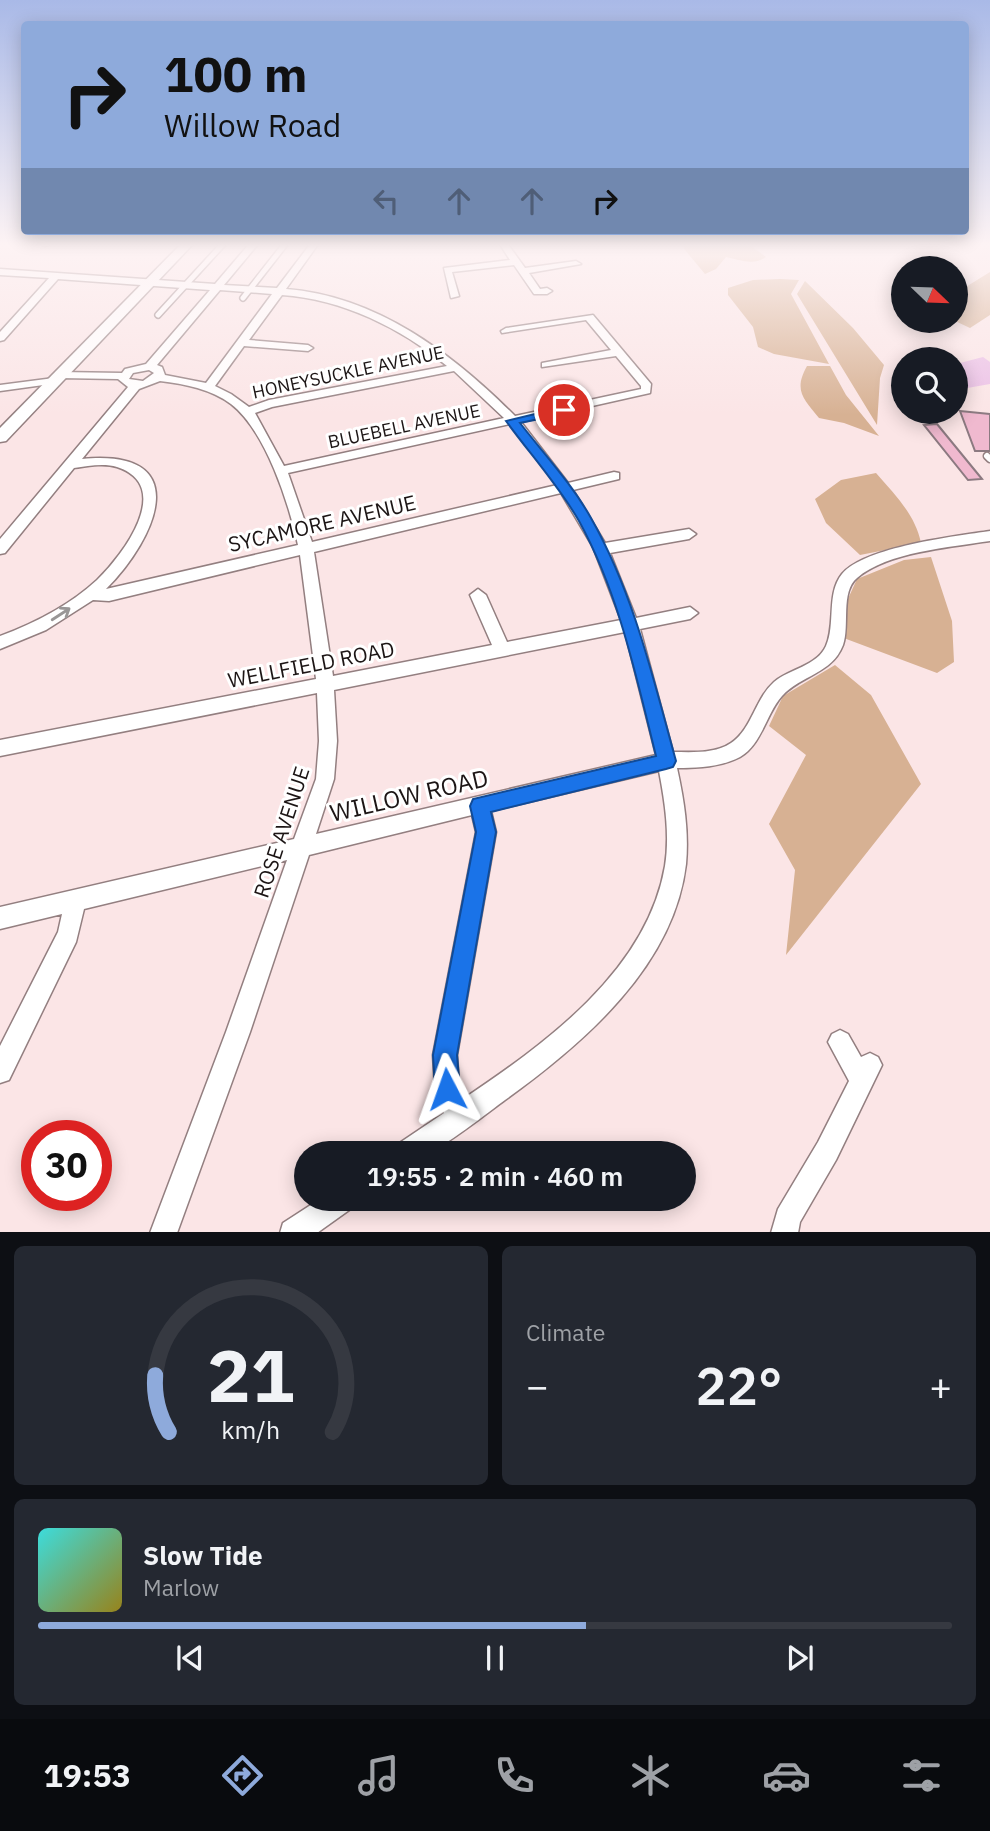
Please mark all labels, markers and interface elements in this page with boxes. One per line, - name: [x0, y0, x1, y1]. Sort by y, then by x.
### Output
- text: 100 m: [164, 42, 308, 105]
- icon: right: [49, 49, 140, 140]
- text: Willow Road: [164, 104, 341, 146]
- icon: left: [367, 182, 405, 220]
- icon: ahead: [440, 182, 478, 220]
- icon: ahead: [513, 182, 551, 220]
- icon: right: [586, 182, 624, 220]
- north arrow: [891, 256, 968, 332]
- map controls: [891, 256, 968, 424]
- street label: HONEYSUCKLE AVENUE: [250, 340, 446, 404]
- button: search: [891, 347, 968, 424]
- pin: [534, 380, 594, 440]
- icon: arrive: [545, 391, 583, 429]
- street label: BLUEBELL AVENUE: [326, 399, 482, 453]
- street label: SYCAMORE AVENUE: [225, 488, 419, 558]
- one-way arrow: [51, 606, 71, 620]
- street label: WELLFIELD ROAD: [225, 634, 397, 694]
- street label: WILLOW ROAD: [327, 761, 491, 829]
- street label: ROSE AVENUE: [247, 763, 315, 901]
- position arrow: [410, 1052, 484, 1126]
- speed limit sign: 30: [21, 1120, 112, 1211]
- text: 19:55 · 2 min · 460 m: [367, 1159, 623, 1193]
- text: Climate: [526, 1317, 605, 1347]
- text: 21: [207, 1327, 295, 1422]
- text: 22°: [696, 1352, 782, 1419]
- text: −: [526, 1361, 549, 1410]
- text: +: [929, 1361, 952, 1410]
- text: km/h: [222, 1412, 280, 1445]
- text: Slow Tide: [143, 1538, 263, 1572]
- text: Marlow: [143, 1572, 219, 1602]
- icon: previous: [171, 1639, 209, 1677]
- icon: pause: [476, 1639, 514, 1677]
- icon: next: [781, 1639, 819, 1677]
- icon: directions: [218, 1751, 267, 1800]
- icon: music: [354, 1751, 403, 1800]
- icon: phone: [490, 1751, 539, 1800]
- icon: climate: [626, 1751, 675, 1800]
- icon: car: [762, 1751, 811, 1800]
- icon: filters: [897, 1751, 946, 1800]
- text: 19:53: [43, 1754, 131, 1796]

